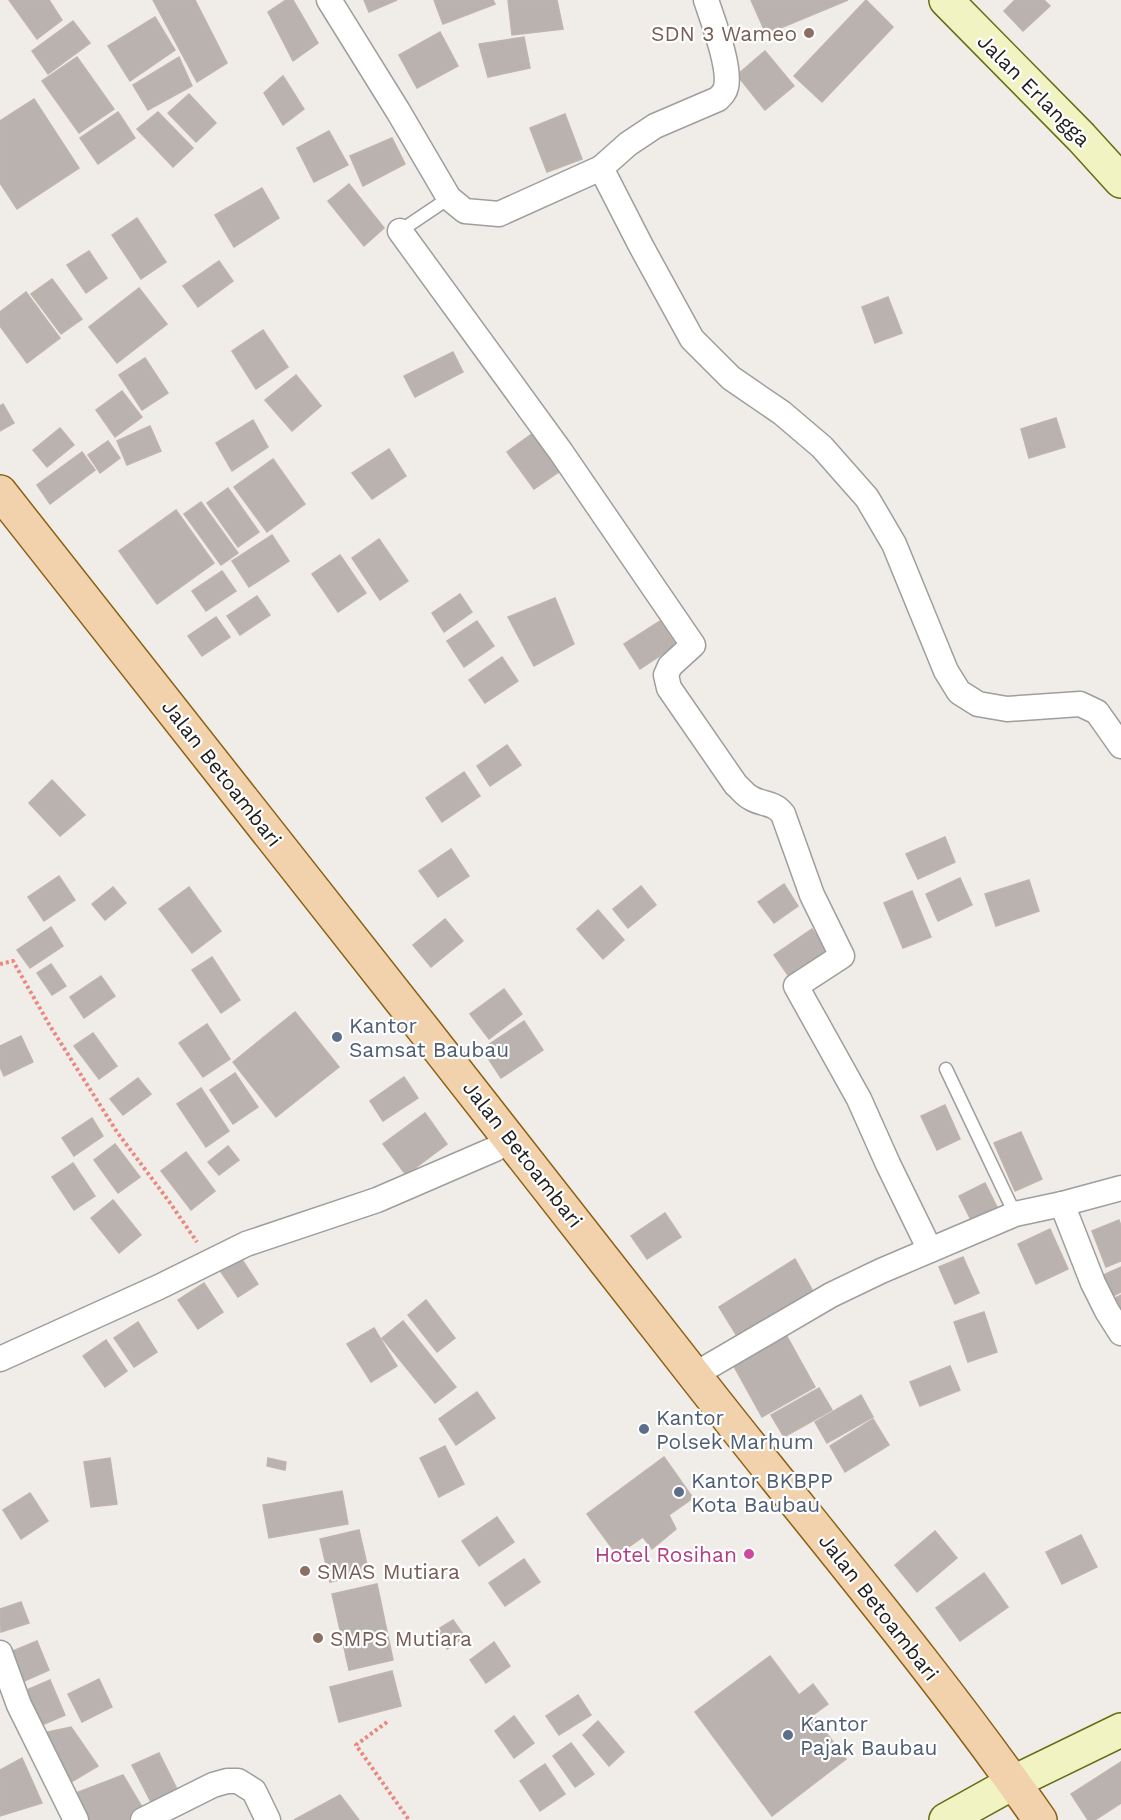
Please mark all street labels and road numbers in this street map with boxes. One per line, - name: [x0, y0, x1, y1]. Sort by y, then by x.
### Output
- street label: Jalan Erlangga: [972, 28, 1096, 152]
- street label: Jalan Betoambari: [157, 694, 287, 852]
- street label: Jalan Betoambari: [458, 1075, 588, 1233]
- street label: Jalan Betoambari: [814, 1528, 944, 1686]

